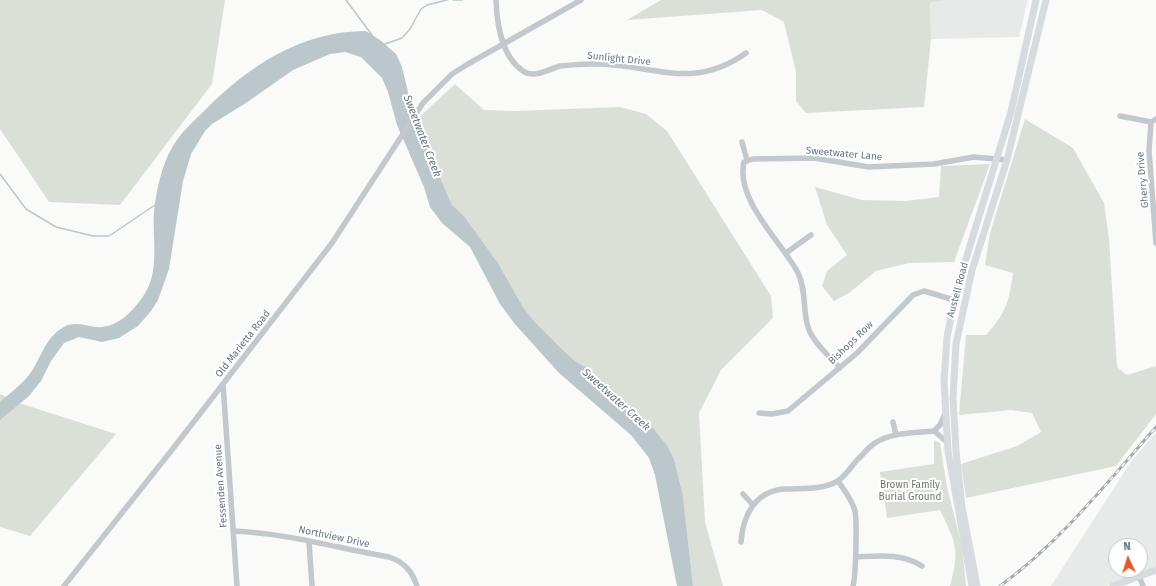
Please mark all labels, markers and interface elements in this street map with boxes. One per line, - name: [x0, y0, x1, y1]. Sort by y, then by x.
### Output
- street label: Sunlight Drive: [587, 50, 651, 68]
- water label: Sweetwater Creek: [400, 93, 444, 179]
- street label: Sweetwater Lane: [805, 145, 883, 163]
- street label: Gherry Drive: [1135, 151, 1151, 209]
- street label: Austell Road: [945, 261, 971, 319]
- street label: Old Marietta Road: [213, 308, 273, 380]
- street label: Bishops Row: [826, 319, 876, 367]
- water label: Sweetwater Creek: [579, 366, 653, 434]
- street label: Fessenden Avenue: [212, 444, 230, 528]
- park label: Brown Family Burial Ground: [879, 479, 941, 502]
- street label: Northview Drive: [297, 524, 371, 550]
- north arrow: [1108, 538, 1148, 578]
- text: N: [1123, 540, 1131, 553]

